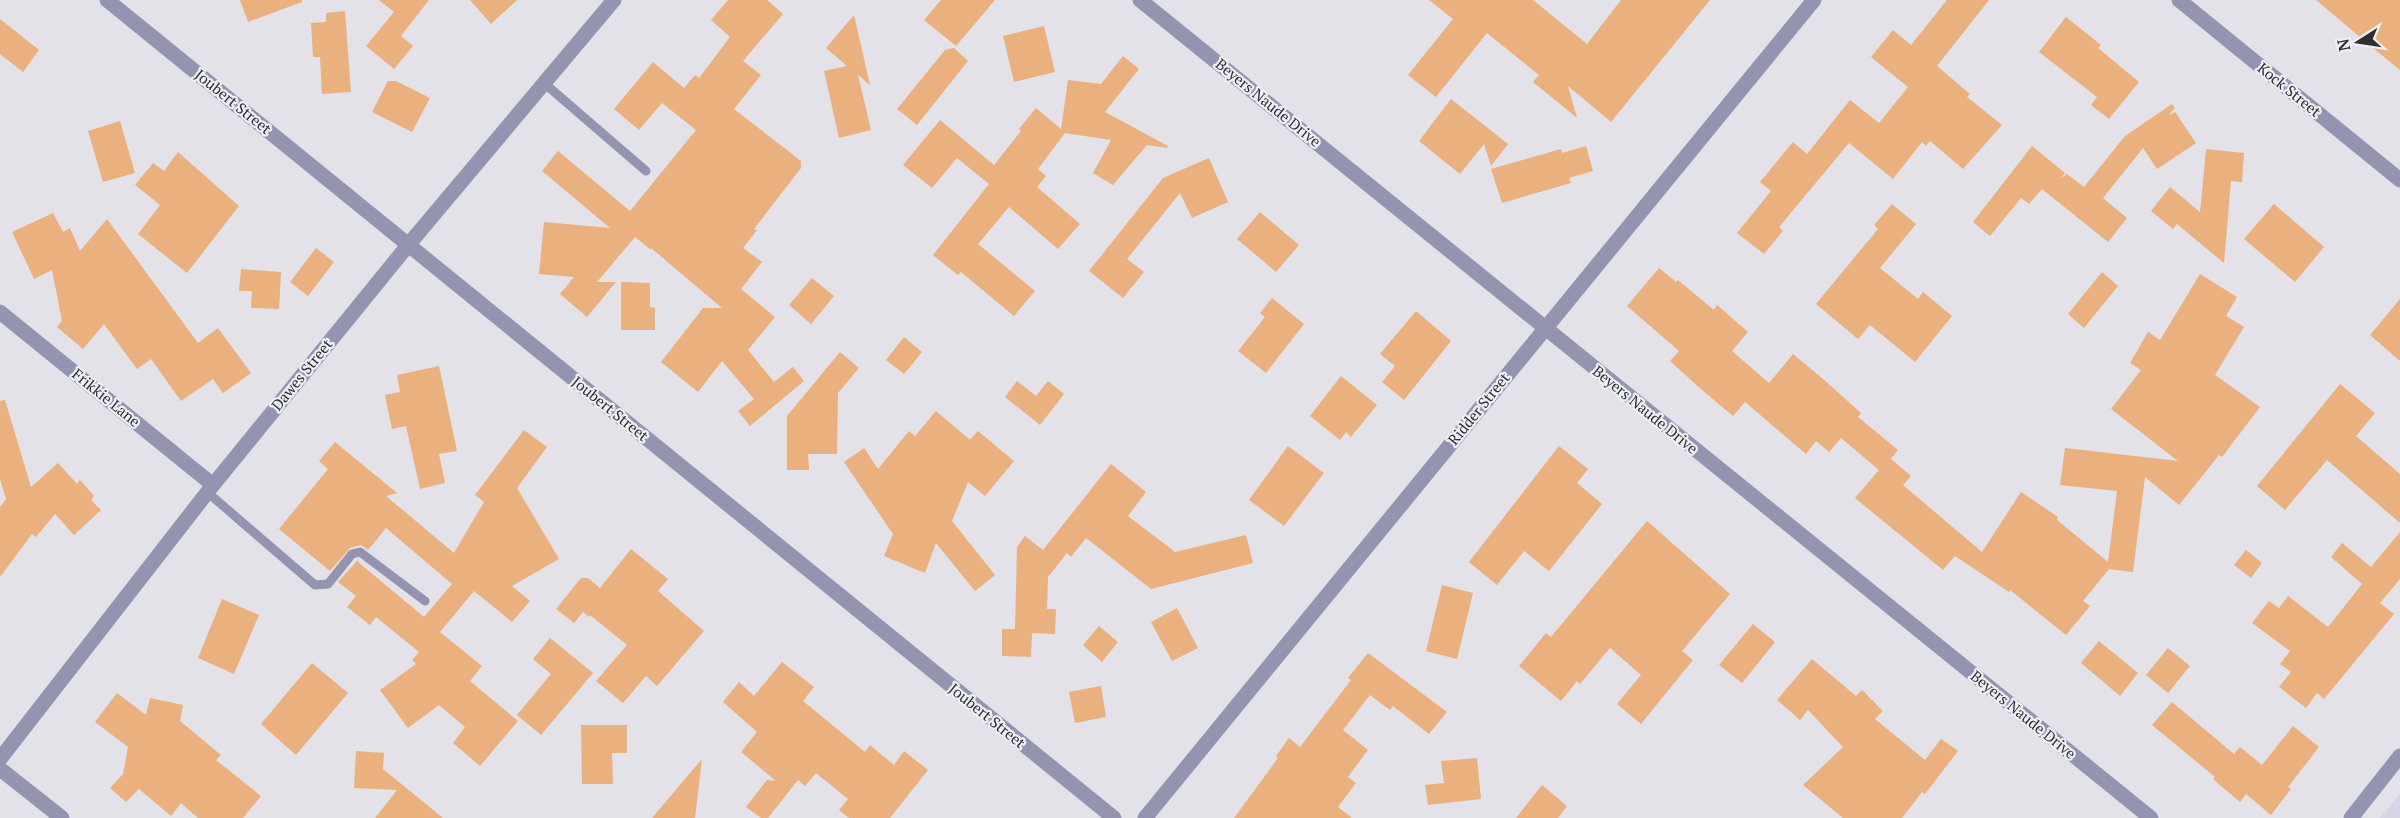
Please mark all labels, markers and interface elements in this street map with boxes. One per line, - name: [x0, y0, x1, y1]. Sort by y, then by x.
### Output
- north arrow: [2328, 12, 2388, 72]
- text: N: [2331, 37, 2355, 53]
- street label: Beyers Naude Drive: [1212, 54, 1325, 151]
- street label: Kock Street: [2254, 58, 2326, 121]
- street label: Joubert Street: [191, 64, 276, 138]
- street label: Dawes Street: [266, 334, 337, 414]
- street label: Beyers Naude Drive: [1589, 361, 1702, 458]
- street label: Frikkie Lane: [69, 364, 145, 431]
- street label: Ridder Street: [1443, 368, 1514, 449]
- street label: Joubert Street: [568, 371, 653, 445]
- street label: Beyers Naude Drive: [1967, 666, 2080, 763]
- street label: Joubert Street: [945, 678, 1030, 752]

